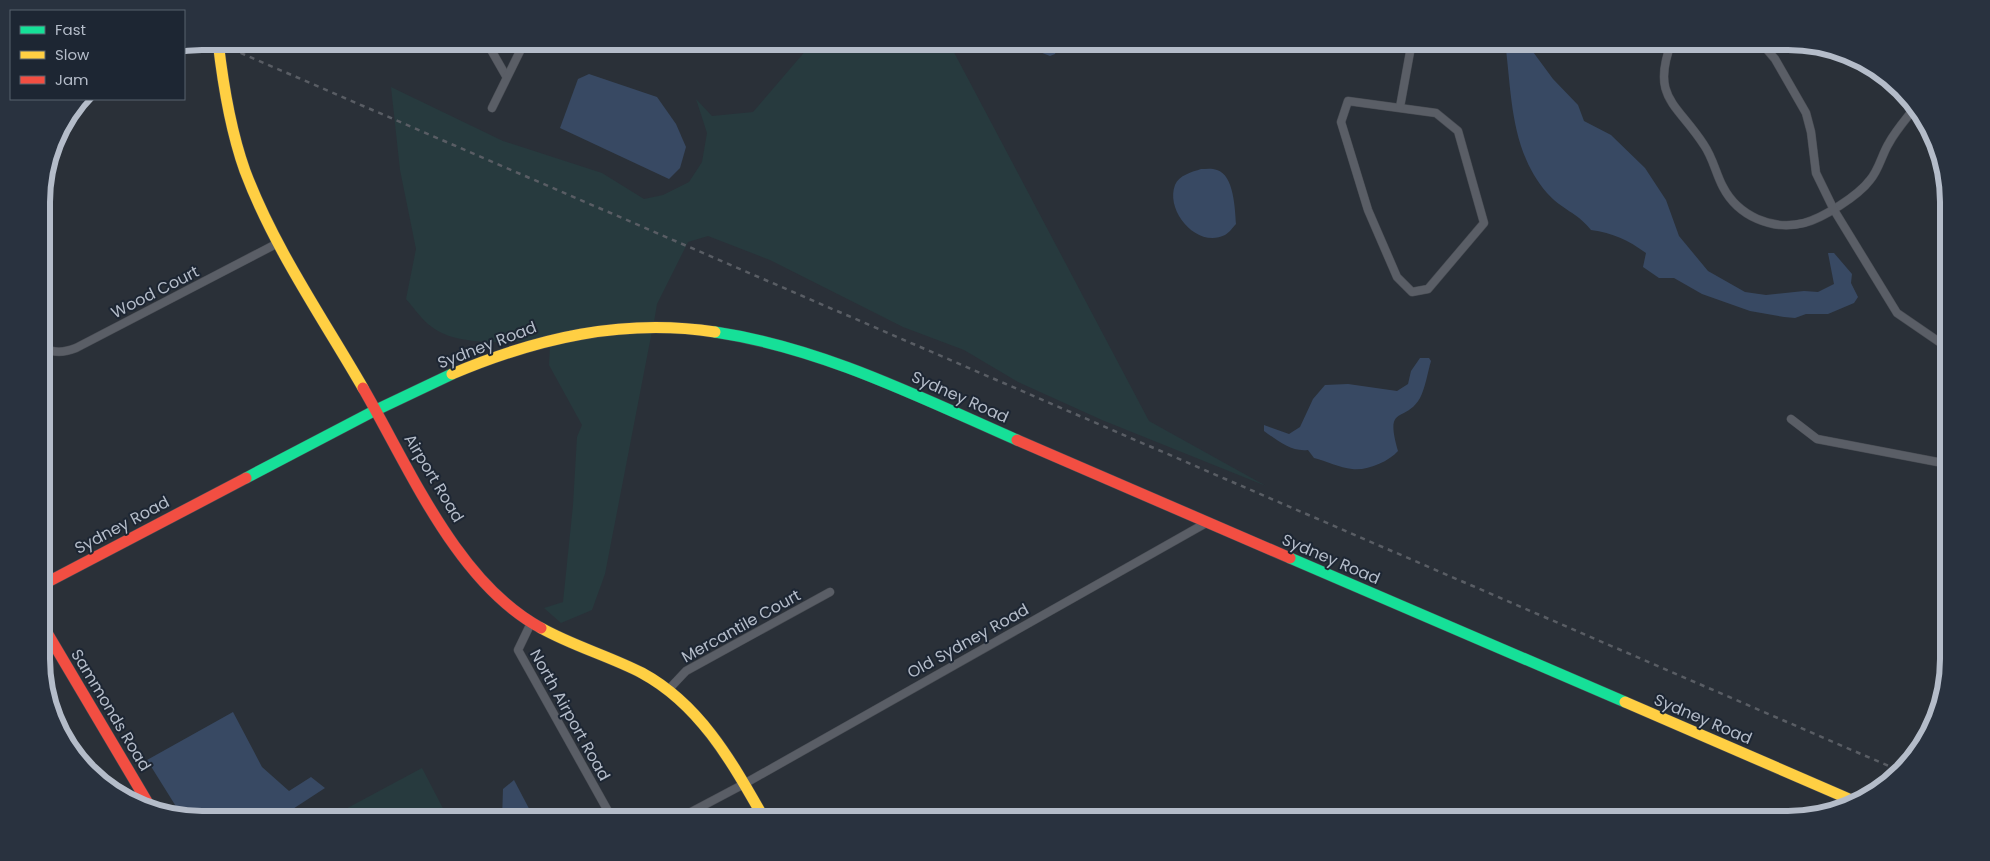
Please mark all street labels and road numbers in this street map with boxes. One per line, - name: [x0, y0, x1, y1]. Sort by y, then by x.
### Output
- street label: Wood Court: [107, 260, 203, 324]
- street label: Sydney Road: [434, 316, 540, 374]
- street label: Sydney Road: [908, 365, 1012, 429]
- street label: Airport Road: [399, 429, 469, 527]
- street label: Sydney Road: [71, 490, 173, 560]
- street label: Sydney Road: [1279, 528, 1383, 590]
- street label: Mercantile Court: [677, 584, 805, 668]
- street label: Old Sydney Road: [903, 598, 1033, 684]
- street label: Sammonds Road: [65, 645, 157, 775]
- street label: North Airport Road: [524, 645, 616, 785]
- street label: Sydney Road: [1651, 688, 1755, 750]

